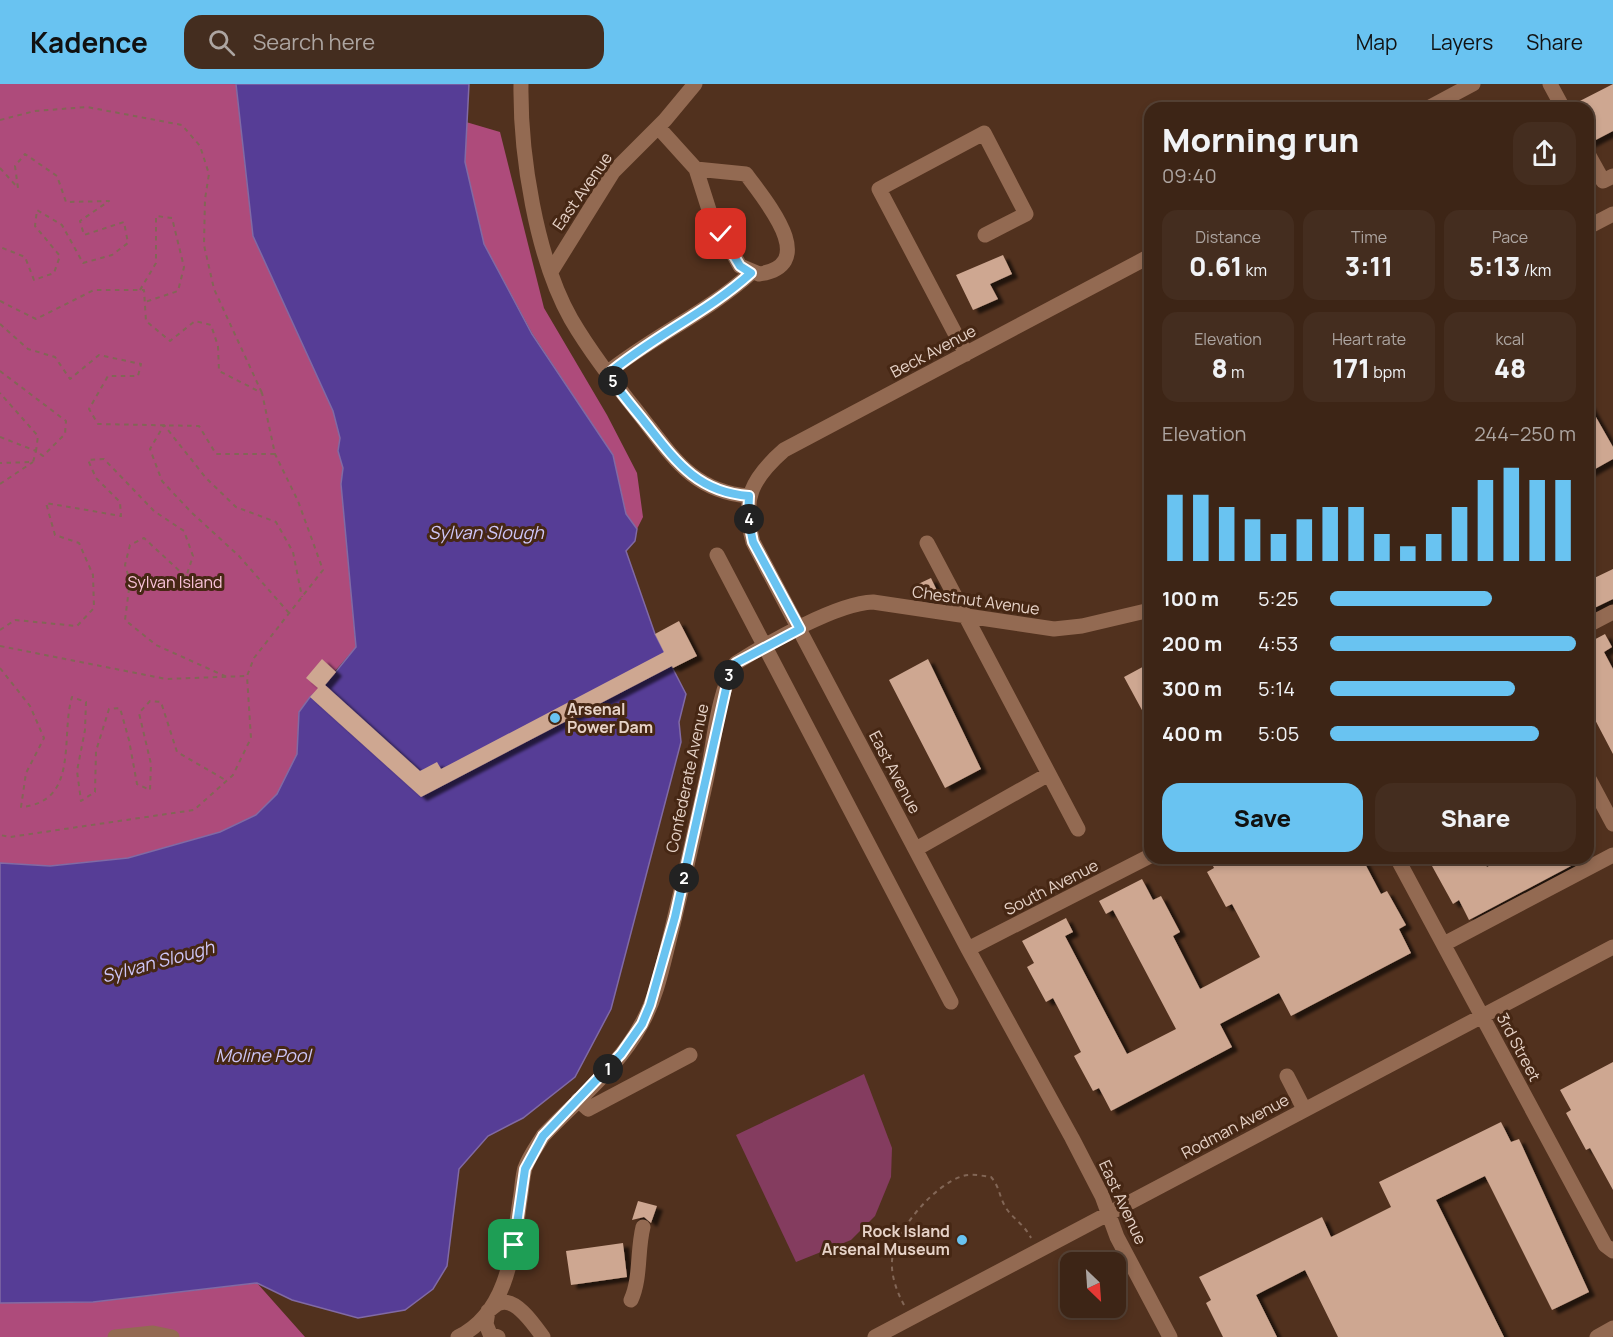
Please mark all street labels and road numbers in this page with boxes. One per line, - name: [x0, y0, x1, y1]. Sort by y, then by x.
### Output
- street label: East Avenue: [547, 148, 617, 234]
- street label: Beck Avenue: [886, 319, 980, 383]
- street label: Chestnut Avenue: [911, 580, 1041, 620]
- street label: Confederate Avenue: [660, 702, 714, 854]
- street label: East Avenue: [864, 727, 926, 817]
- street label: South Avenue: [1000, 854, 1102, 920]
- street label: 3rd Street: [1492, 1009, 1546, 1085]
- street label: Rodman Avenue: [1177, 1088, 1293, 1164]
- street label: East Avenue: [1094, 1156, 1152, 1248]

